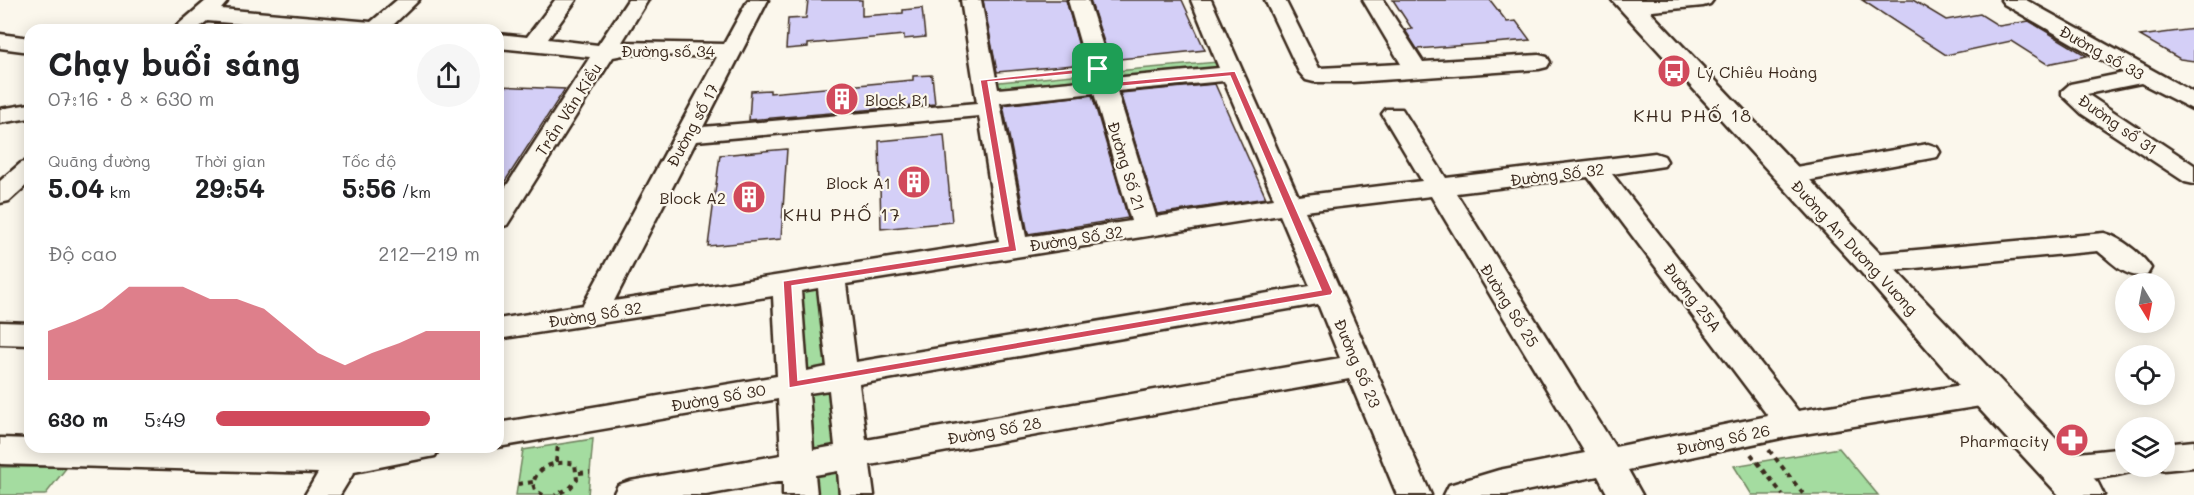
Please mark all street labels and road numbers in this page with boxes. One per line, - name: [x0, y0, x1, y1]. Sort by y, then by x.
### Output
- street label: Đường số 33: [2056, 20, 2148, 84]
- street label: Đường số 34: [621, 40, 716, 61]
- street label: Trần Văn Kiểu: [530, 58, 606, 160]
- street label: Đường số 17: [661, 80, 723, 170]
- street label: Đường số 31: [2074, 89, 2162, 159]
- street label: Đường Số 21: [1103, 119, 1151, 213]
- street label: Đường Số 32: [1509, 158, 1605, 190]
- street label: Đường An Dương Vương: [1787, 175, 1923, 319]
- street label: Đường Số 32: [1027, 220, 1125, 256]
- street label: Đường 25A: [1659, 258, 1727, 336]
- street label: Đường Số 25: [1476, 259, 1544, 351]
- street label: Đường Số 32: [546, 296, 644, 332]
- street label: Đường Số 23: [1330, 315, 1386, 411]
- street label: Đường Số 30: [669, 378, 767, 416]
- street label: Đường Số 28: [945, 411, 1043, 449]
- street label: Đường Số 26: [1674, 419, 1772, 459]

